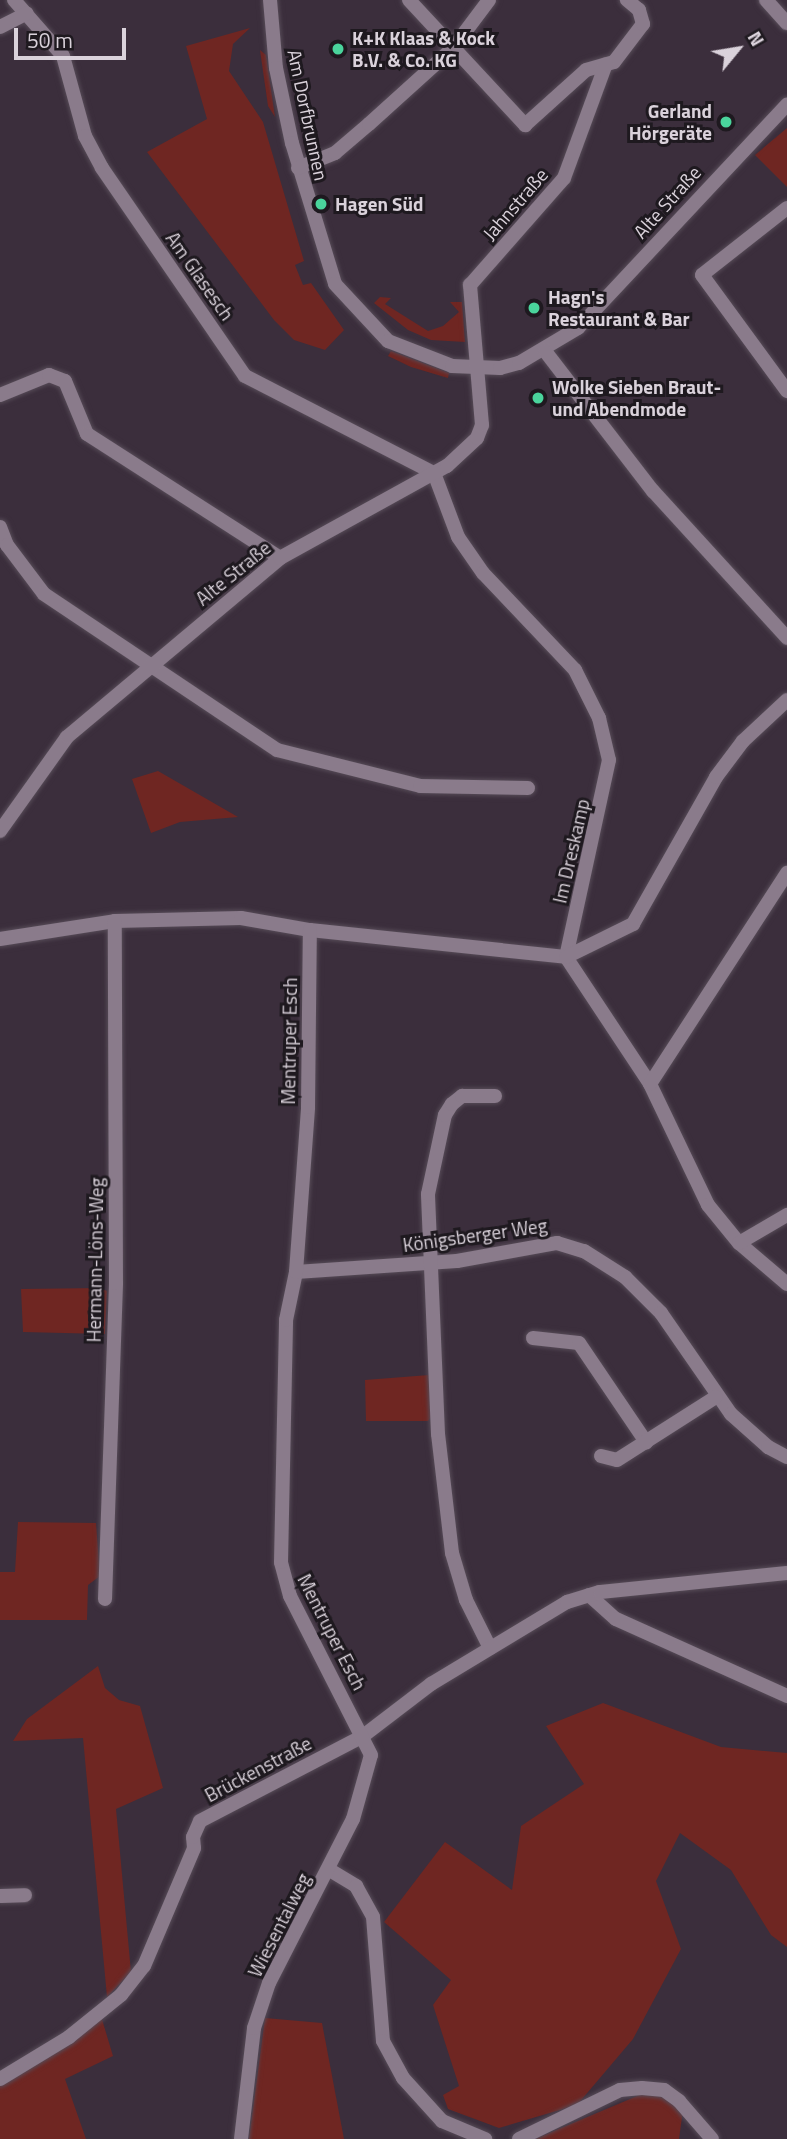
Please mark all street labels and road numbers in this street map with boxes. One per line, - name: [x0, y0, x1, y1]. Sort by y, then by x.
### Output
- street label: Am Dorfbrunnen: [283, 47, 333, 183]
- street label: Alte Straße: [629, 161, 705, 243]
- street label: Jahnstraße: [478, 163, 552, 245]
- street label: Am Glasesch: [161, 227, 239, 325]
- street label: Alte Straße: [191, 536, 275, 610]
- street label: Im Dreskamp: [548, 797, 594, 905]
- street label: Mentruper Esch: [276, 977, 302, 1105]
- street label: Hermann-Löns-Weg: [82, 1177, 108, 1343]
- street label: Königsberger Weg: [401, 1214, 549, 1256]
- street label: Mentruper Esch: [293, 1570, 371, 1694]
- street label: Brückenstraße: [201, 1731, 315, 1807]
- street label: Wiesentalweg: [243, 1869, 315, 1981]

